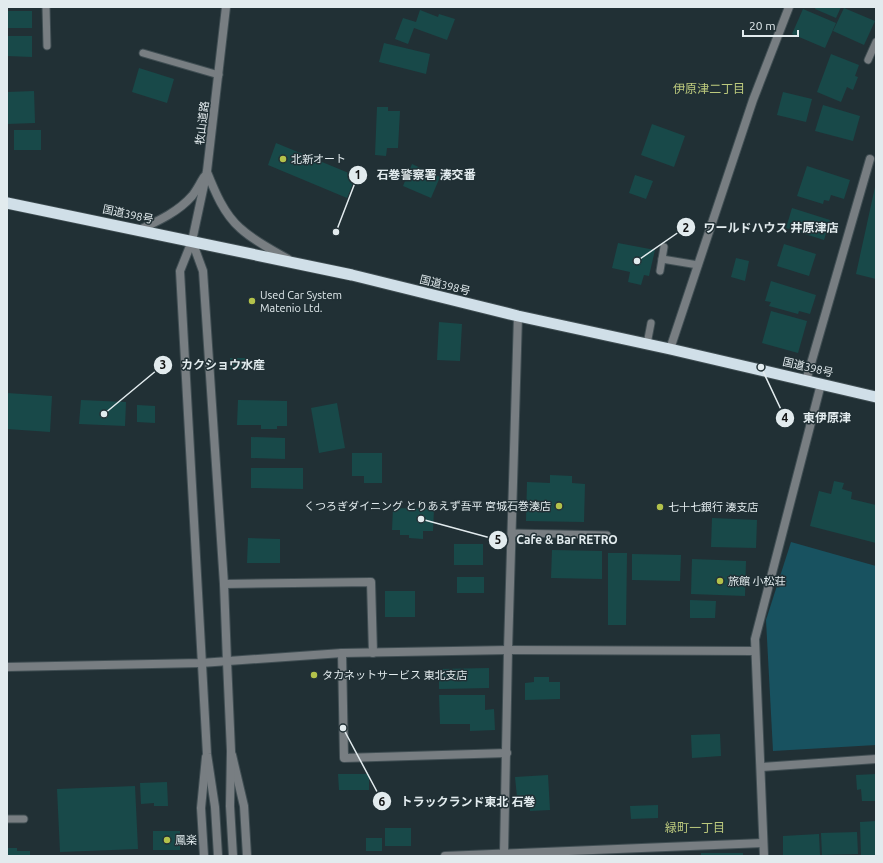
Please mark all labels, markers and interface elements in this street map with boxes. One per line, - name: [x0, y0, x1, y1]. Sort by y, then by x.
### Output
- scale bar: [743, 12, 798, 38]
- text: 20 m: [749, 19, 776, 32]
- district label: 伊原津二丁目: [673, 82, 745, 95]
- street label: 牧山道路: [193, 100, 211, 146]
- place label: 北新オート: [291, 153, 346, 165]
- marker: 北新オート: [278, 154, 288, 164]
- callout: 石巻警察署 湊交番: [348, 163, 483, 187]
- text: 1: [355, 168, 361, 181]
- text: 石巻警察署 湊交番: [377, 168, 476, 181]
- street label: 国道398号: [102, 203, 154, 225]
- callout: ワールドハウス 井原津店: [676, 215, 846, 239]
- text: 2: [683, 221, 690, 234]
- text: ワールドハウス 井原津店: [704, 221, 838, 234]
- street label: 国道398号: [419, 273, 471, 297]
- place label: Used Car System Matenio Ltd.: [260, 289, 342, 314]
- marker: Used Car System Matenio Ltd.: [247, 296, 257, 306]
- callout: カクショウ水産: [153, 353, 273, 377]
- street label: 国道398号: [781, 355, 835, 379]
- text: 3: [160, 358, 166, 371]
- text: カクショウ水産: [181, 358, 265, 371]
- callout: 東伊原津: [775, 406, 859, 430]
- text: 4: [782, 411, 789, 424]
- text: 東伊原津: [803, 411, 851, 424]
- place label: くつろぎダイニング とりあえず吾平 宮城石巻湊店: [304, 500, 551, 512]
- marker: くつろぎダイニング とりあえず吾平 宮城石巻湊店: [554, 501, 564, 511]
- place label: 七十七銀行 湊支店: [668, 501, 759, 513]
- marker: 七十七銀行 湊支店: [655, 502, 665, 512]
- callout: Cafe & Bar RETRO: [488, 528, 626, 552]
- text: 5: [495, 533, 502, 546]
- text: Cafe & Bar RETRO: [516, 533, 618, 546]
- place label: 旅館 小松荘: [728, 575, 786, 587]
- marker: 旅館 小松荘: [715, 576, 725, 586]
- place label: タカネットサービス 東北支店: [322, 669, 468, 681]
- marker: タカネットサービス 東北支店: [309, 670, 319, 680]
- callout: トラックランド東北 石巻: [372, 789, 543, 813]
- text: 6: [379, 795, 386, 808]
- text: トラックランド東北 石巻: [401, 795, 535, 808]
- district label: 緑町一丁目: [665, 821, 725, 834]
- place label: 鳳楽: [175, 834, 197, 846]
- marker: 鳳楽: [162, 835, 172, 845]

